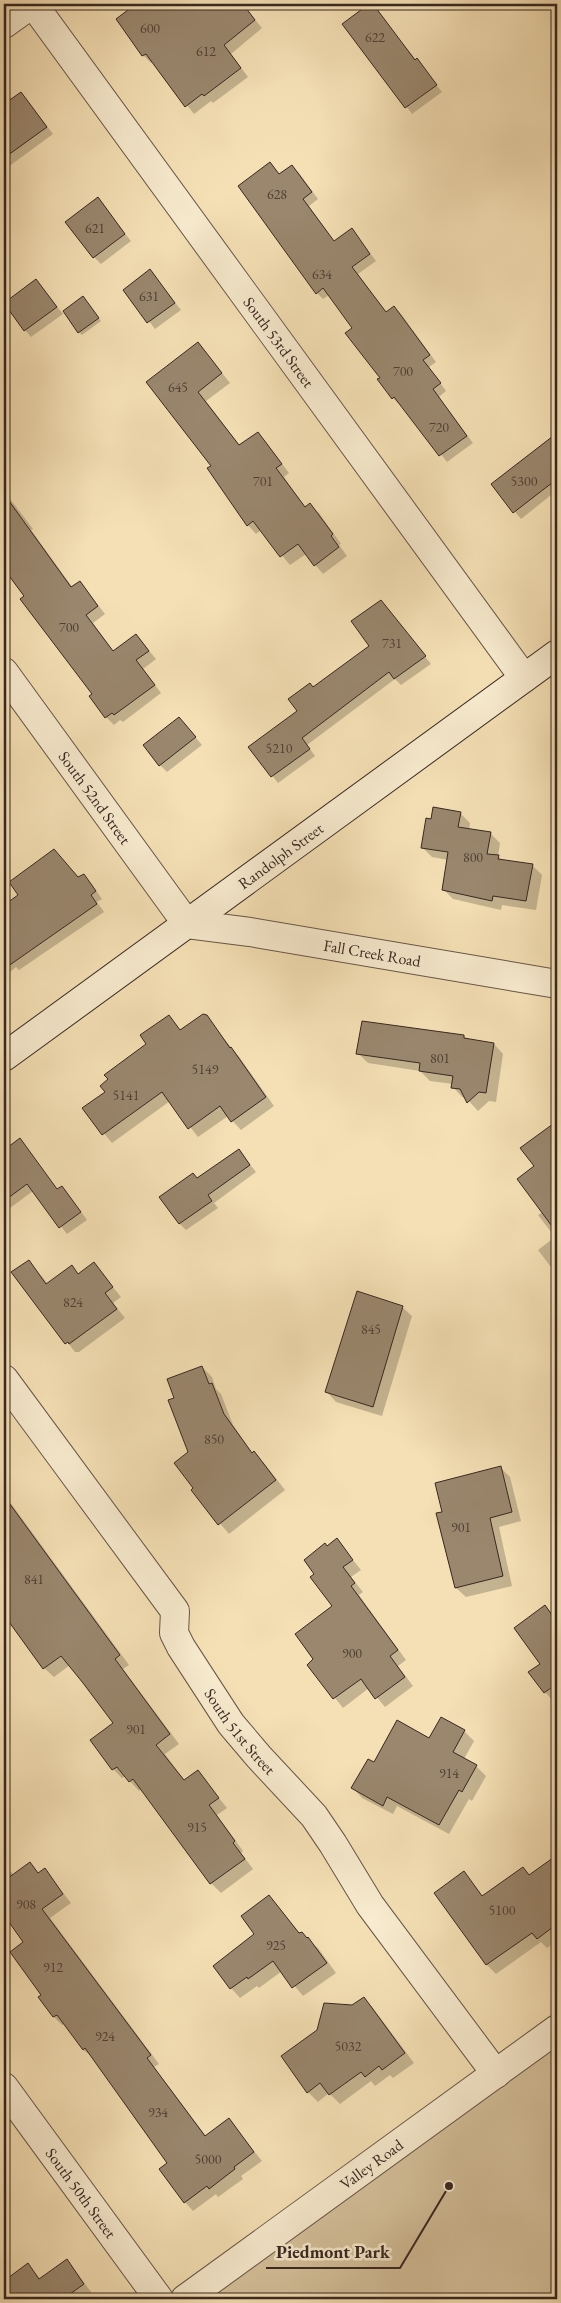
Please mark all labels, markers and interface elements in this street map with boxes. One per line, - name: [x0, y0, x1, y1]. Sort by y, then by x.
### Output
- house number: 600: [140, 19, 160, 37]
- house number: 622: [365, 28, 385, 46]
- house number: 612: [196, 42, 216, 60]
- house number: 628: [267, 185, 287, 203]
- house number: 621: [85, 219, 105, 237]
- house number: 634: [312, 265, 332, 283]
- house number: 631: [139, 287, 159, 305]
- street label: South 53rd Street: [239, 292, 319, 392]
- house number: 700: [393, 362, 413, 380]
- house number: 645: [168, 378, 188, 396]
- house number: 720: [429, 418, 449, 436]
- house number: 701: [253, 472, 273, 490]
- house number: 5300: [511, 472, 538, 490]
- house number: 700: [59, 618, 79, 636]
- house number: 731: [382, 634, 402, 652]
- house number: 5210: [266, 739, 293, 757]
- street label: South 52nd Street: [54, 747, 136, 849]
- street label: Randolph Street: [234, 818, 328, 894]
- house number: 800: [463, 848, 483, 866]
- street label: Fall Creek Road: [322, 935, 423, 972]
- house number: 801: [430, 1049, 450, 1067]
- house number: 5149: [192, 1060, 219, 1078]
- house number: 5141: [113, 1086, 139, 1104]
- house number: 824: [63, 1293, 83, 1311]
- house number: 845: [361, 1320, 381, 1338]
- house number: 850: [204, 1430, 224, 1448]
- house number: 901: [451, 1518, 471, 1536]
- house number: 841: [24, 1570, 44, 1588]
- house number: 900: [342, 1644, 362, 1662]
- street label: South 51st Street: [200, 1684, 280, 1779]
- house number: 901: [126, 1720, 146, 1738]
- house number: 914: [439, 1764, 459, 1782]
- house number: 915: [187, 1818, 207, 1836]
- house number: 908: [16, 1895, 36, 1913]
- house number: 5100: [489, 1901, 516, 1919]
- house number: 925: [266, 1936, 286, 1954]
- house number: 912: [43, 1958, 63, 1976]
- house number: 924: [95, 2027, 115, 2045]
- house number: 5032: [335, 2037, 362, 2055]
- house number: 934: [148, 2103, 168, 2121]
- street label: Valley Road: [336, 2134, 408, 2194]
- street label: South 50th Street: [41, 2144, 121, 2243]
- house number: 5000: [195, 2150, 222, 2168]
- callout: Piedmont Park: [266, 2235, 400, 2268]
- text: Piedmont Park: [276, 2240, 391, 2263]

